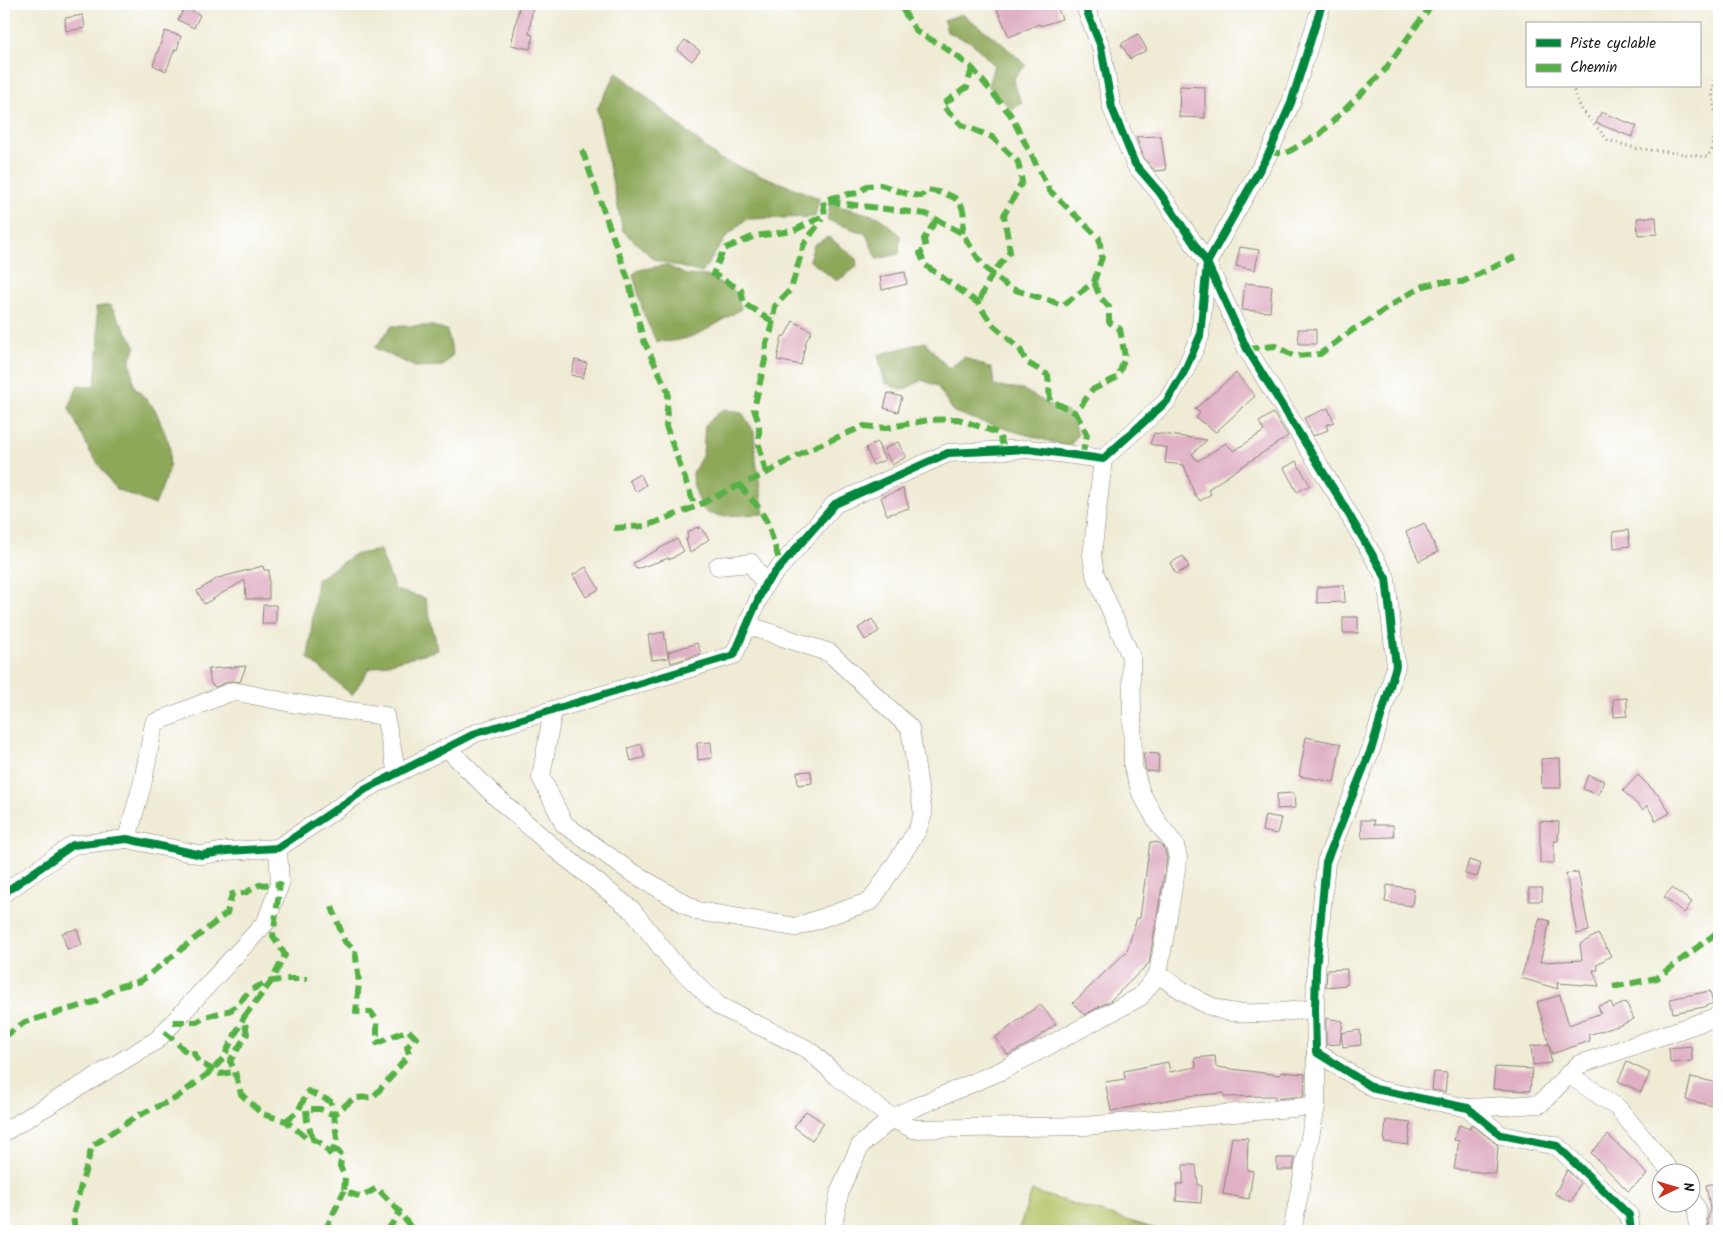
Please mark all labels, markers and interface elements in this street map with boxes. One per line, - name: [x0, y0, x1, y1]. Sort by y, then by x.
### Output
- legend: [1526, 22, 1700, 88]
- text: Piste cyclable: [1570, 32, 1656, 56]
- text: Chemin: [1570, 56, 1617, 80]
- north arrow: [1650, 1162, 1700, 1212]
- text: N: [1677, 1182, 1699, 1192]

